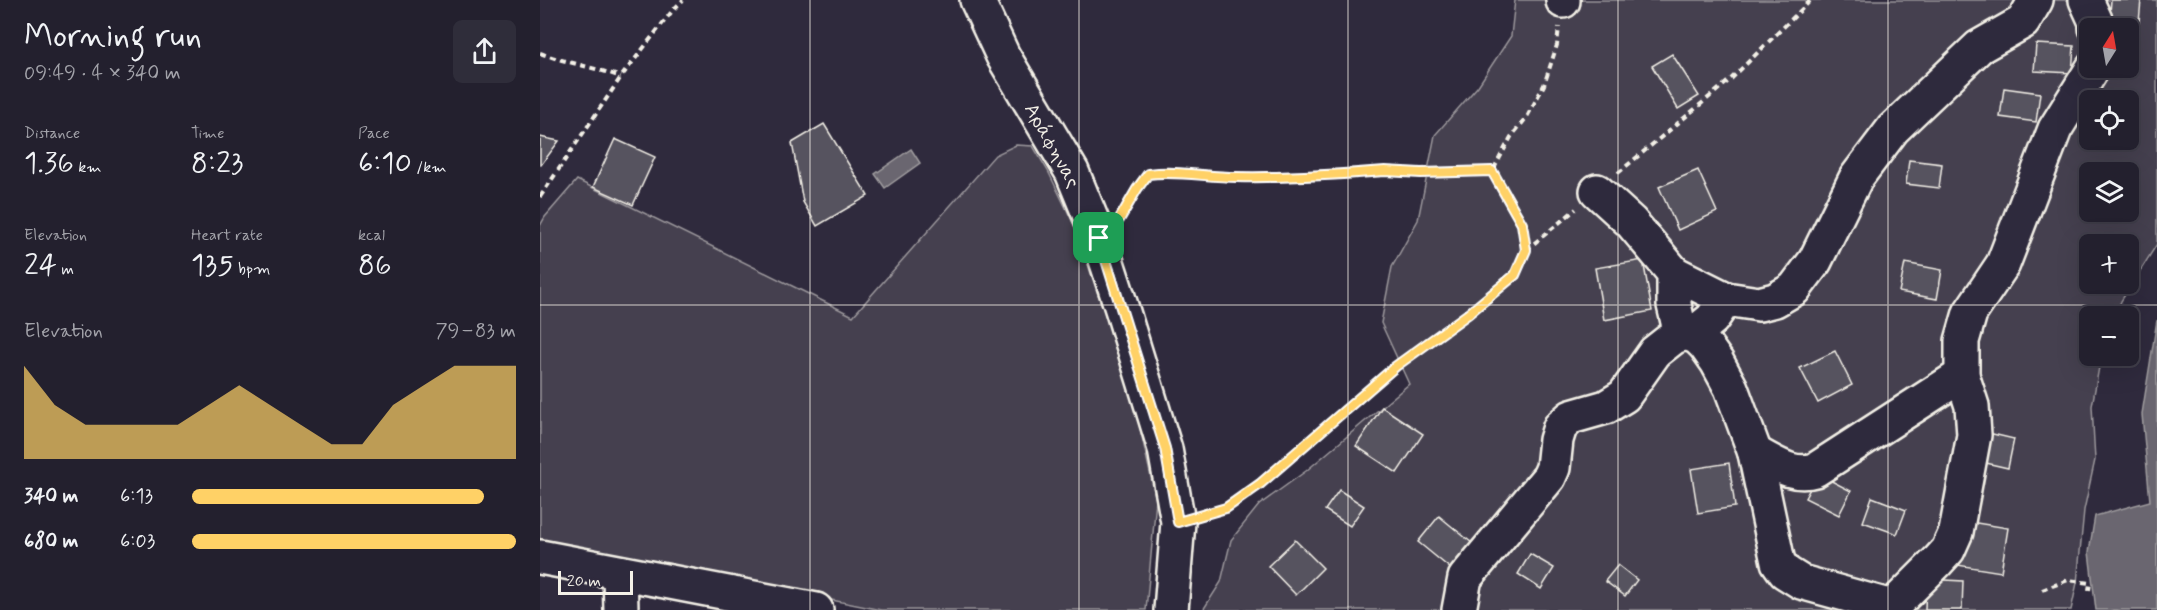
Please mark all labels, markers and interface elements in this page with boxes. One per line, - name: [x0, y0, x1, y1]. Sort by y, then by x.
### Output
- text: Morning run: [24, 15, 202, 59]
- north arrow: [2079, 18, 2139, 78]
- map controls: [2079, 18, 2139, 366]
- button: share: [453, 20, 516, 83]
- text: 09:49 · 4 × 340 m: [24, 60, 181, 87]
- button: locate: [2079, 90, 2139, 150]
- street label: Αράφηνας: [1017, 99, 1086, 193]
- text: Distance: [24, 123, 80, 144]
- text: Time: [191, 123, 225, 144]
- text: Pace: [358, 123, 390, 144]
- text: 1.36: [24, 144, 74, 183]
- text: 8:23: [191, 144, 243, 183]
- text: 6:10: [358, 144, 412, 183]
- text: km: [74, 157, 101, 178]
- text: /km: [412, 157, 447, 178]
- button: layers: [2079, 162, 2139, 222]
- pin: [1073, 212, 1124, 263]
- icon: arrive: [1082, 221, 1115, 254]
- text: Elevation: [24, 225, 87, 246]
- text: Heart rate: [191, 225, 263, 246]
- text: kcal: [358, 225, 385, 246]
- button: +: [2079, 234, 2139, 294]
- text: 24: [24, 246, 57, 285]
- text: 135: [191, 246, 234, 285]
- text: 86: [358, 246, 392, 285]
- text: m: [57, 259, 74, 280]
- text: bpm: [234, 259, 270, 280]
- button: −: [2079, 306, 2139, 366]
- text: Elevation: [24, 318, 103, 345]
- text: 79–83 m: [435, 318, 516, 345]
- text: 340 m: [24, 483, 79, 510]
- text: 6:13: [120, 483, 153, 510]
- text: 680 m: [24, 528, 79, 555]
- text: 6:03: [120, 528, 155, 555]
- scale bar: [558, 568, 633, 596]
- text: 20 m: [567, 571, 601, 592]

